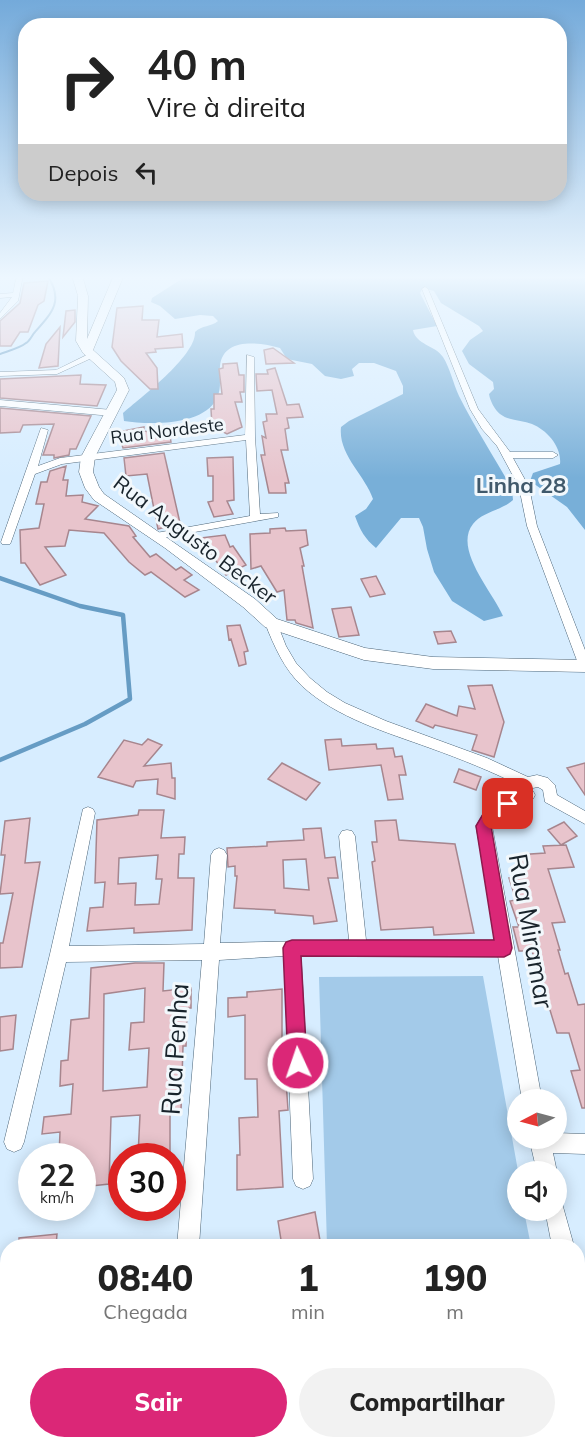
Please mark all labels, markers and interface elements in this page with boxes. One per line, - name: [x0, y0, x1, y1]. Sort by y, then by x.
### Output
- text: 40 m: [147, 38, 247, 91]
- icon: right: [48, 42, 126, 120]
- text: Vire à direita: [147, 90, 306, 124]
- icon: left: [130, 156, 163, 189]
- text: Depois: [48, 159, 118, 187]
- street label: Rua Nordeste: [109, 412, 225, 449]
- street label: Rua Augusto Becker: [109, 469, 283, 609]
- district label: Linha 28: [476, 471, 566, 499]
- pin: [482, 778, 533, 829]
- icon: arrive: [491, 787, 524, 820]
- street label: Rua Miramar: [502, 851, 561, 1011]
- street label: Rua Penha: [153, 982, 196, 1116]
- position arrow: [266, 1031, 330, 1095]
- north arrow: [507, 1089, 567, 1149]
- map controls: [507, 1089, 567, 1221]
- speed limit sign: 30: [108, 1143, 186, 1221]
- text: 22: [39, 1156, 75, 1194]
- button: sound: [507, 1161, 567, 1221]
- text: km/h: [40, 1188, 74, 1207]
- text: 08:40: [98, 1255, 193, 1300]
- text: 1: [297, 1255, 319, 1300]
- text: 190: [423, 1255, 487, 1300]
- text: Chegada: [103, 1299, 188, 1324]
- text: min: [291, 1299, 325, 1324]
- text: m: [446, 1299, 464, 1324]
- button: Sair: [30, 1368, 287, 1437]
- button: Compartilhar: [299, 1368, 555, 1437]

